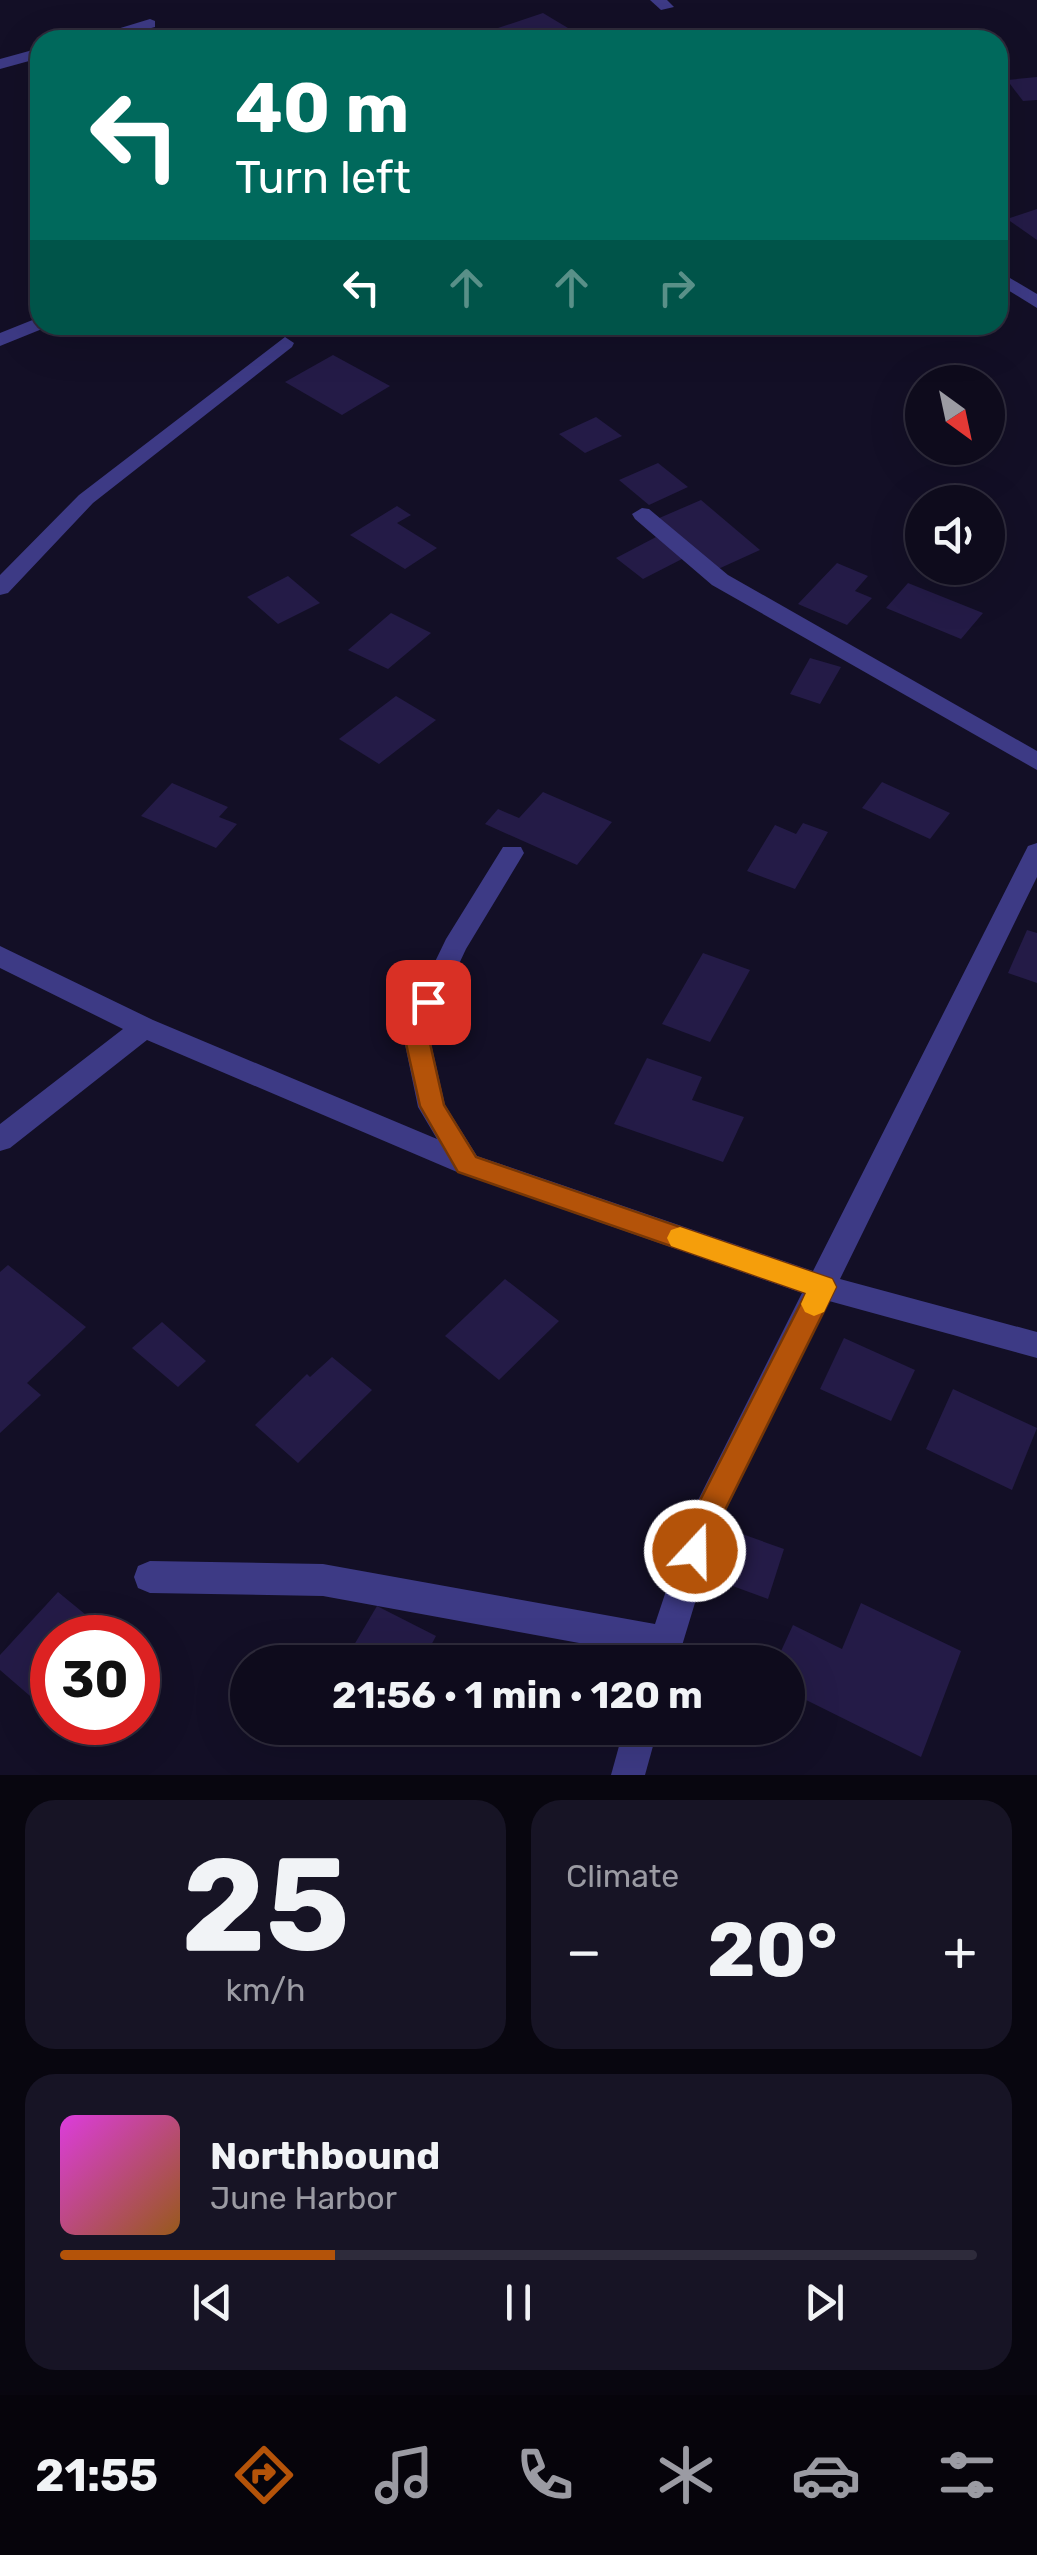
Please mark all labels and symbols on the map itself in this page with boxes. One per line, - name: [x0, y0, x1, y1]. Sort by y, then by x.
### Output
- north arrow: [905, 365, 1005, 465]
- pin: [386, 960, 471, 1045]
- position arrow: [643, 1499, 747, 1603]
- speed limit sign: 30: [30, 1615, 160, 1745]

